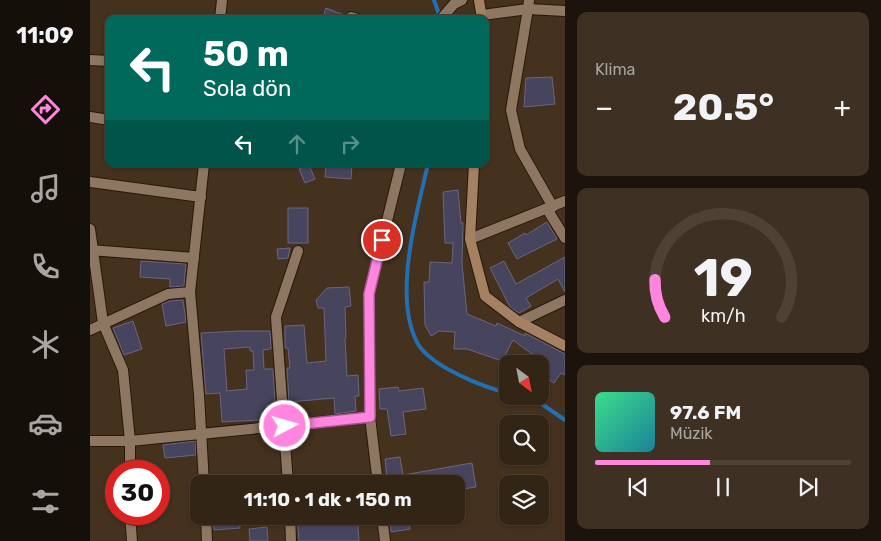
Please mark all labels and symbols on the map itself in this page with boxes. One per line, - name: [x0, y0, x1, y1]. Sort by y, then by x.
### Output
- pin: [361, 219, 403, 261]
- north arrow: [499, 355, 549, 405]
- position arrow: [258, 399, 310, 451]
- speed limit sign: 30: [105, 460, 170, 525]

